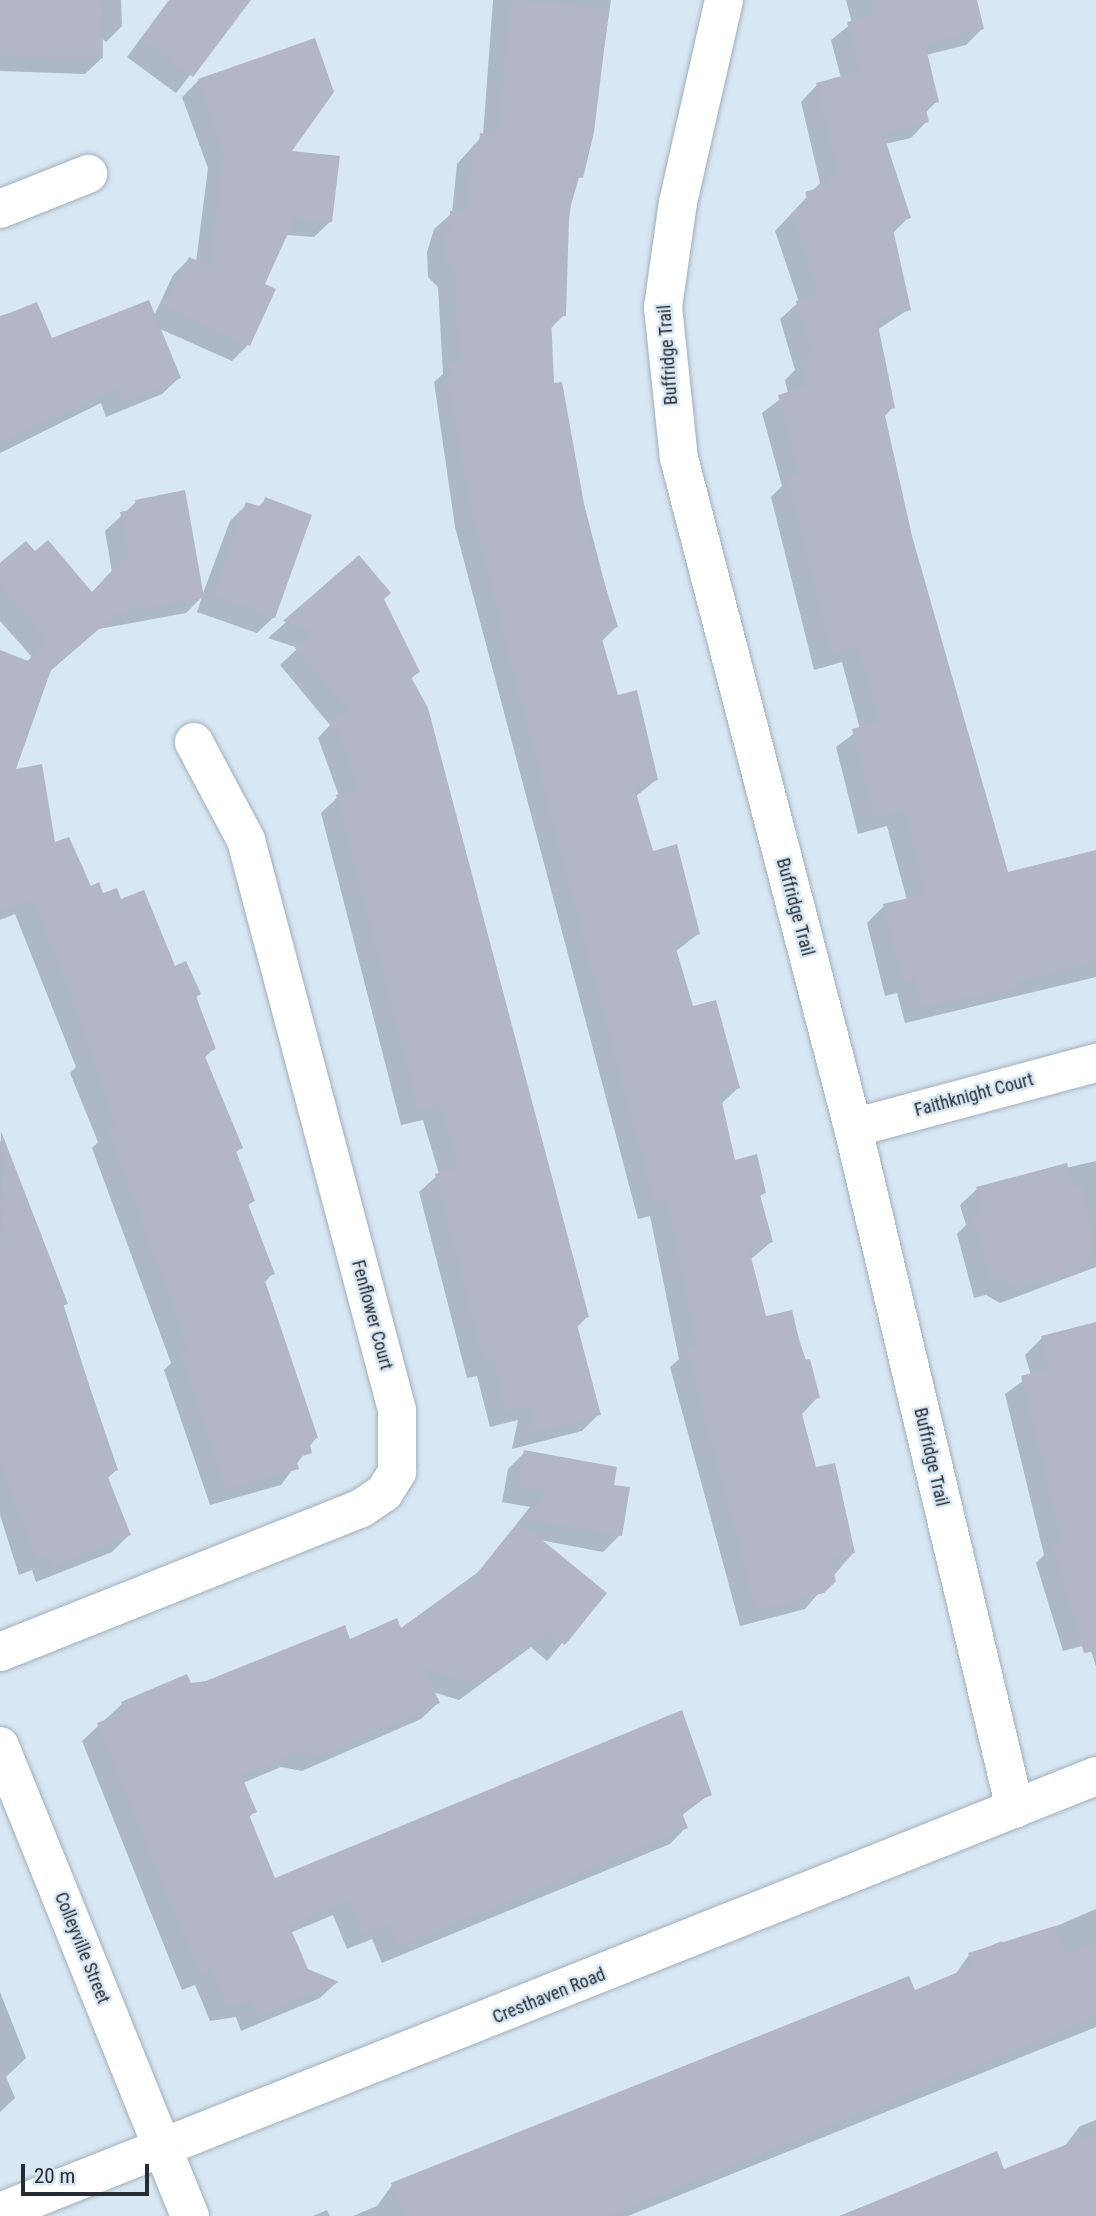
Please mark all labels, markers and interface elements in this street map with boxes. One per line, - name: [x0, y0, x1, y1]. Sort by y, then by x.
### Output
- street label: Buffridge Trail: [654, 304, 682, 406]
- street label: Buffridge Trail: [772, 856, 818, 958]
- street label: Faithknight Court: [912, 1069, 1036, 1121]
- street label: Fenflower Court: [347, 1258, 397, 1372]
- street label: Buffridge Trail: [909, 1406, 953, 1508]
- street label: Colleyville Street: [50, 1889, 114, 2007]
- street label: Cresthaven Road: [489, 1964, 609, 2028]
- scale bar: [24, 2150, 152, 2194]
- text: 20 m: [34, 2164, 75, 2188]

